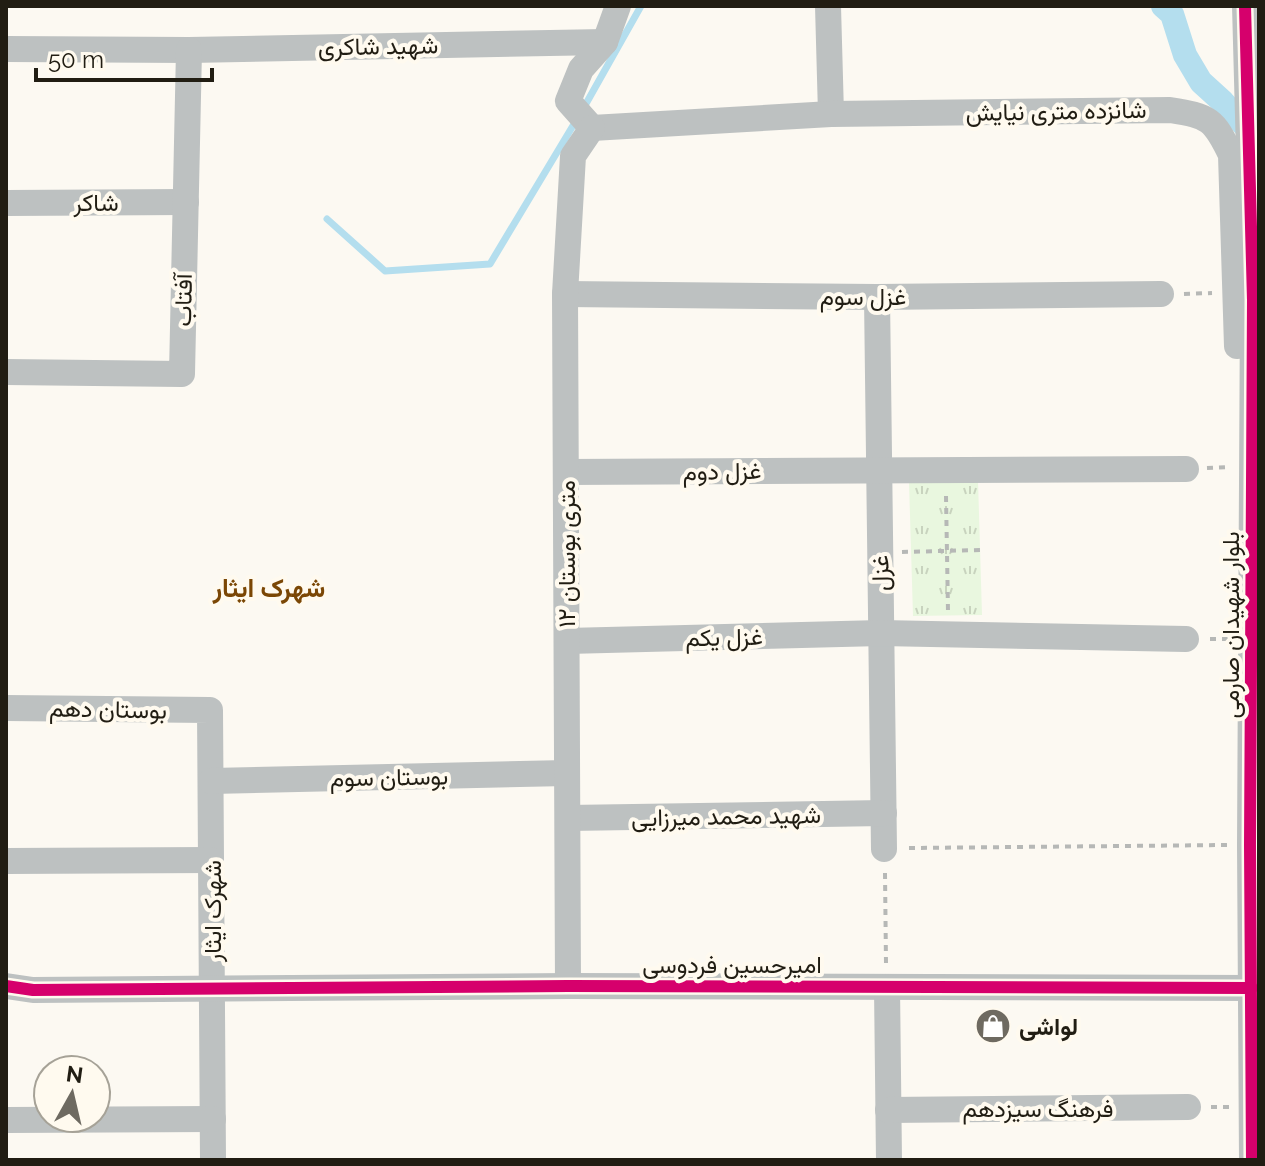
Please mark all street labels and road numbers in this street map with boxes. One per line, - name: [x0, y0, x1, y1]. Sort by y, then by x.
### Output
- street label: شهید شاکری: [317, 30, 439, 63]
- street label: شانزده متری نیایش: [965, 95, 1147, 128]
- street label: شاکر: [72, 188, 119, 218]
- street label: آفتاب: [168, 271, 198, 327]
- street label: غزل سوم: [820, 282, 906, 313]
- street label: غزل دوم: [682, 456, 762, 488]
- street label: ۱۲ متری بوستان: [552, 480, 582, 628]
- street label: بلوار شهیدان صارمی: [1216, 531, 1246, 719]
- street label: غزل: [865, 555, 896, 591]
- street label: غزل یکم: [685, 622, 763, 654]
- street label: بوستان دهم: [49, 693, 167, 727]
- street label: بوستان سوم: [330, 761, 448, 795]
- street label: شهید محمد میرزایی: [631, 800, 821, 833]
- street label: شهرک ایثار: [198, 860, 228, 963]
- street label: امیرحسین فردوسی: [642, 950, 822, 980]
- street label: فرهنگ سیزدهم: [962, 1094, 1114, 1125]

